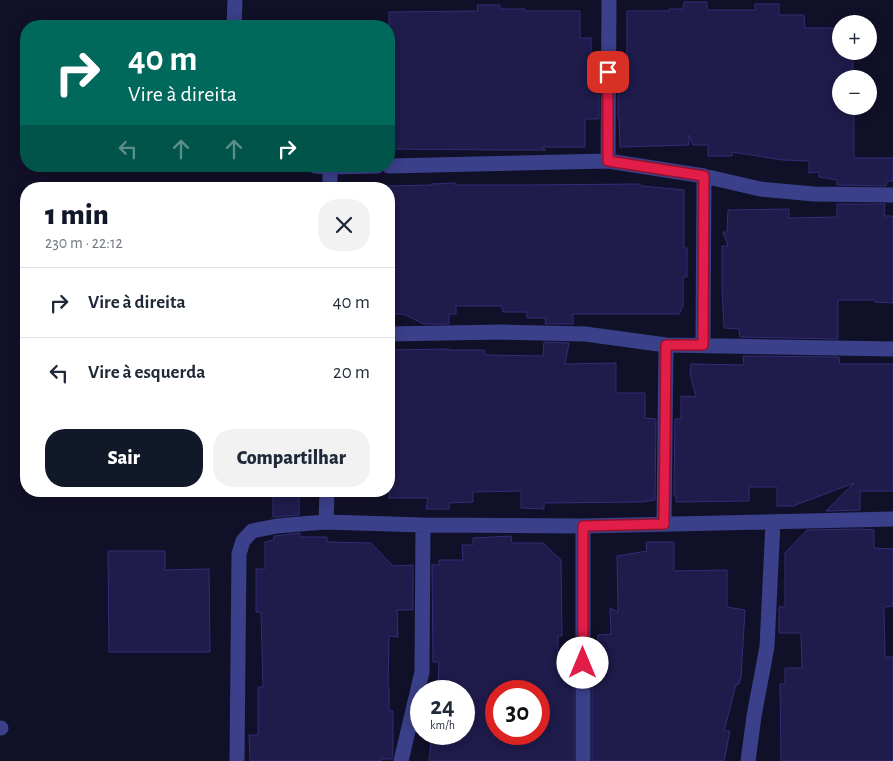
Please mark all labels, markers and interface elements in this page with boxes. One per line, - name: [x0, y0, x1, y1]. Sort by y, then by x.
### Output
- map controls: [832, 15, 877, 115]
- button: +: [832, 15, 877, 60]
- icon: right: [45, 40, 110, 105]
- text: 40 m: [128, 42, 197, 77]
- pin: [587, 51, 629, 93]
- icon: arrive: [594, 58, 622, 86]
- button: −: [832, 70, 877, 115]
- text: Vire à direita: [128, 83, 237, 105]
- icon: left: [114, 135, 142, 163]
- icon: ahead: [167, 135, 195, 163]
- icon: ahead: [220, 135, 248, 163]
- icon: right: [273, 135, 301, 163]
- button: close: [318, 199, 370, 251]
- text: 1 min: [45, 200, 109, 230]
- text: 230 m · 22:12: [45, 235, 123, 251]
- icon: right: [45, 289, 73, 317]
- text: Vire à direita: [88, 293, 186, 312]
- text: 40 m: [332, 293, 370, 312]
- icon: left: [45, 359, 73, 387]
- text: Vire à esquerda: [88, 363, 205, 382]
- text: 20 m: [333, 363, 370, 382]
- button: Sair: [45, 429, 203, 487]
- button: Compartilhar: [213, 429, 370, 487]
- position arrow: [556, 636, 608, 688]
- speed limit sign: 30: [485, 680, 550, 745]
- text: 24: [430, 694, 455, 719]
- text: km/h: [430, 719, 455, 731]

